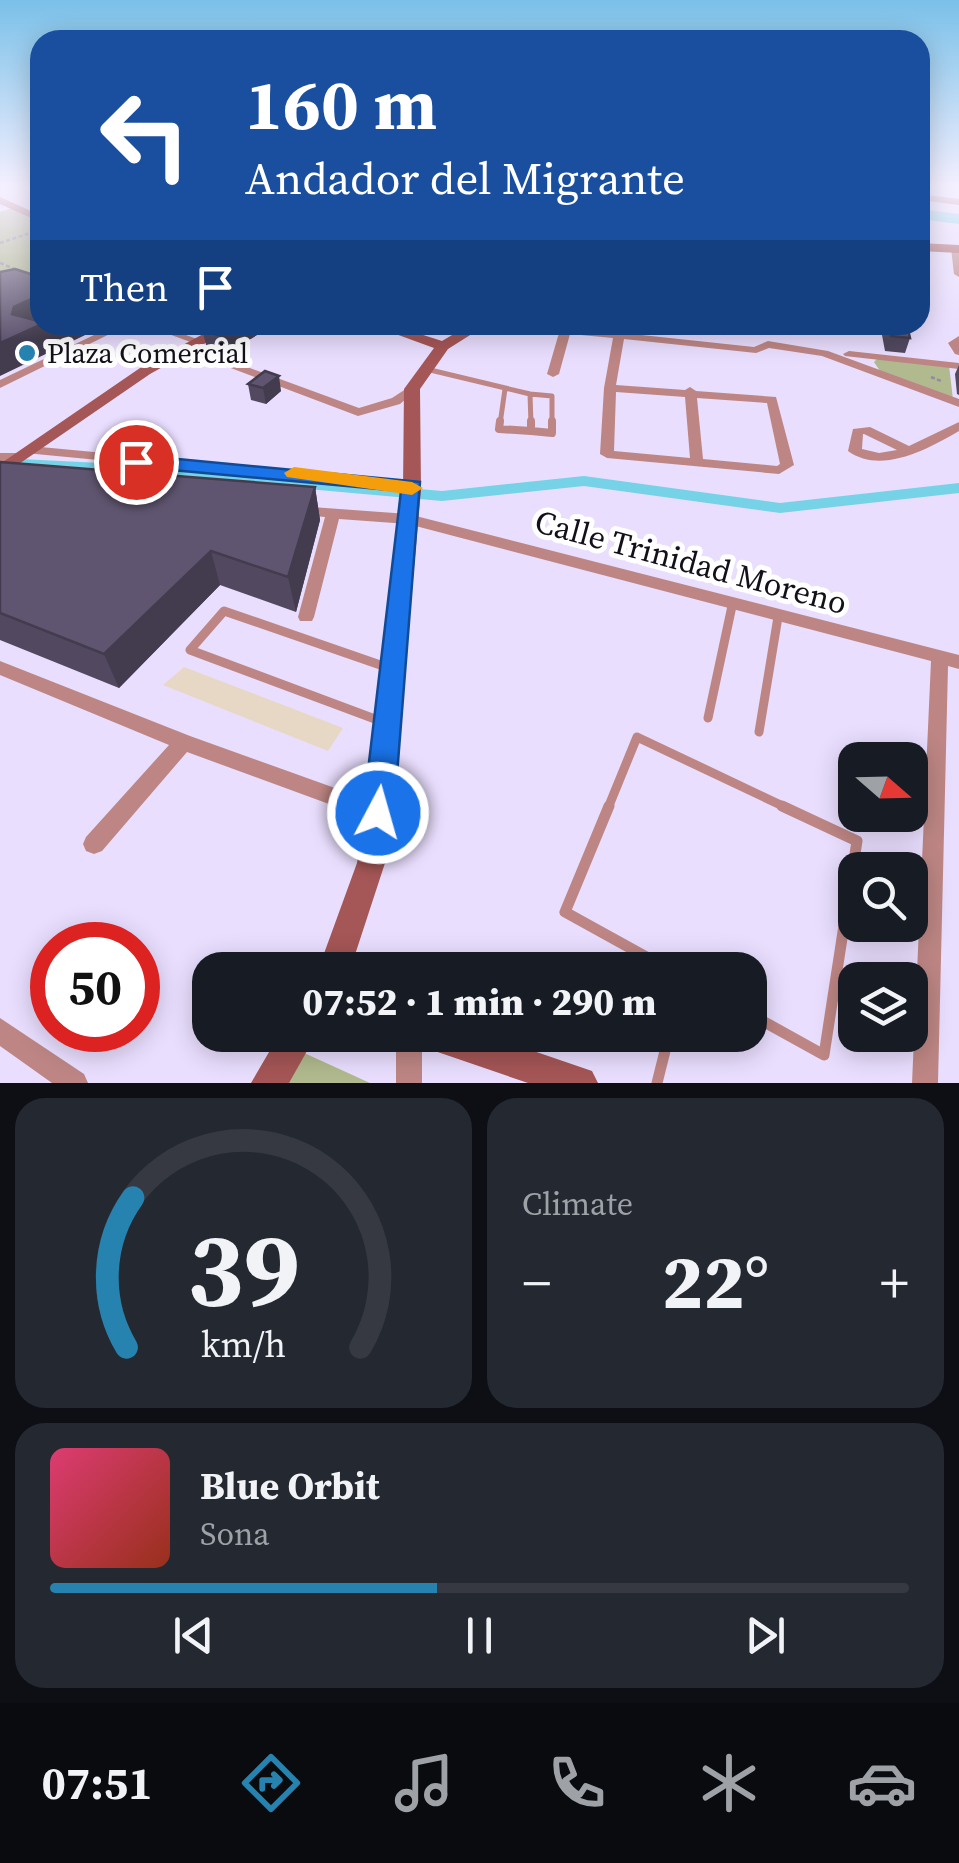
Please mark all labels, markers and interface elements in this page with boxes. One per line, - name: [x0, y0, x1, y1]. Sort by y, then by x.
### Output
- text: 160 m: [245, 56, 437, 152]
- icon: left: [80, 70, 210, 200]
- text: Andador del Migrante: [245, 147, 685, 209]
- icon: arrive: [188, 260, 243, 315]
- text: Then: [80, 262, 168, 314]
- place label: Plaza Comercial: [47, 334, 248, 372]
- marker: Plaza Comercial: [16, 342, 38, 364]
- pin: [94, 420, 179, 505]
- icon: arrive: [109, 435, 164, 490]
- street label: Calle Trinidad Moreno: [530, 499, 852, 625]
- north arrow: [838, 742, 928, 832]
- map controls: [838, 742, 928, 1052]
- position arrow: [326, 761, 430, 865]
- button: search: [838, 852, 928, 942]
- speed limit sign: 50: [30, 922, 160, 1052]
- button: layers: [838, 962, 928, 1052]
- text: 07:52 · 1 min · 290 m: [302, 976, 657, 1028]
- text: Climate: [522, 1182, 633, 1226]
- text: 39: [187, 1197, 300, 1340]
- text: 22°: [662, 1230, 769, 1333]
- text: −: [522, 1245, 551, 1320]
- text: +: [880, 1245, 909, 1320]
- text: km/h: [201, 1320, 286, 1369]
- text: Blue Orbit: [200, 1460, 380, 1512]
- text: Sona: [200, 1512, 270, 1556]
- icon: previous: [166, 1608, 221, 1663]
- icon: pause: [452, 1608, 507, 1663]
- icon: next: [738, 1608, 793, 1663]
- icon: directions: [236, 1748, 306, 1818]
- icon: music: [389, 1748, 459, 1818]
- icon: phone: [542, 1748, 612, 1818]
- icon: climate: [694, 1748, 764, 1818]
- icon: car: [847, 1748, 917, 1818]
- text: 07:51: [41, 1752, 153, 1814]

